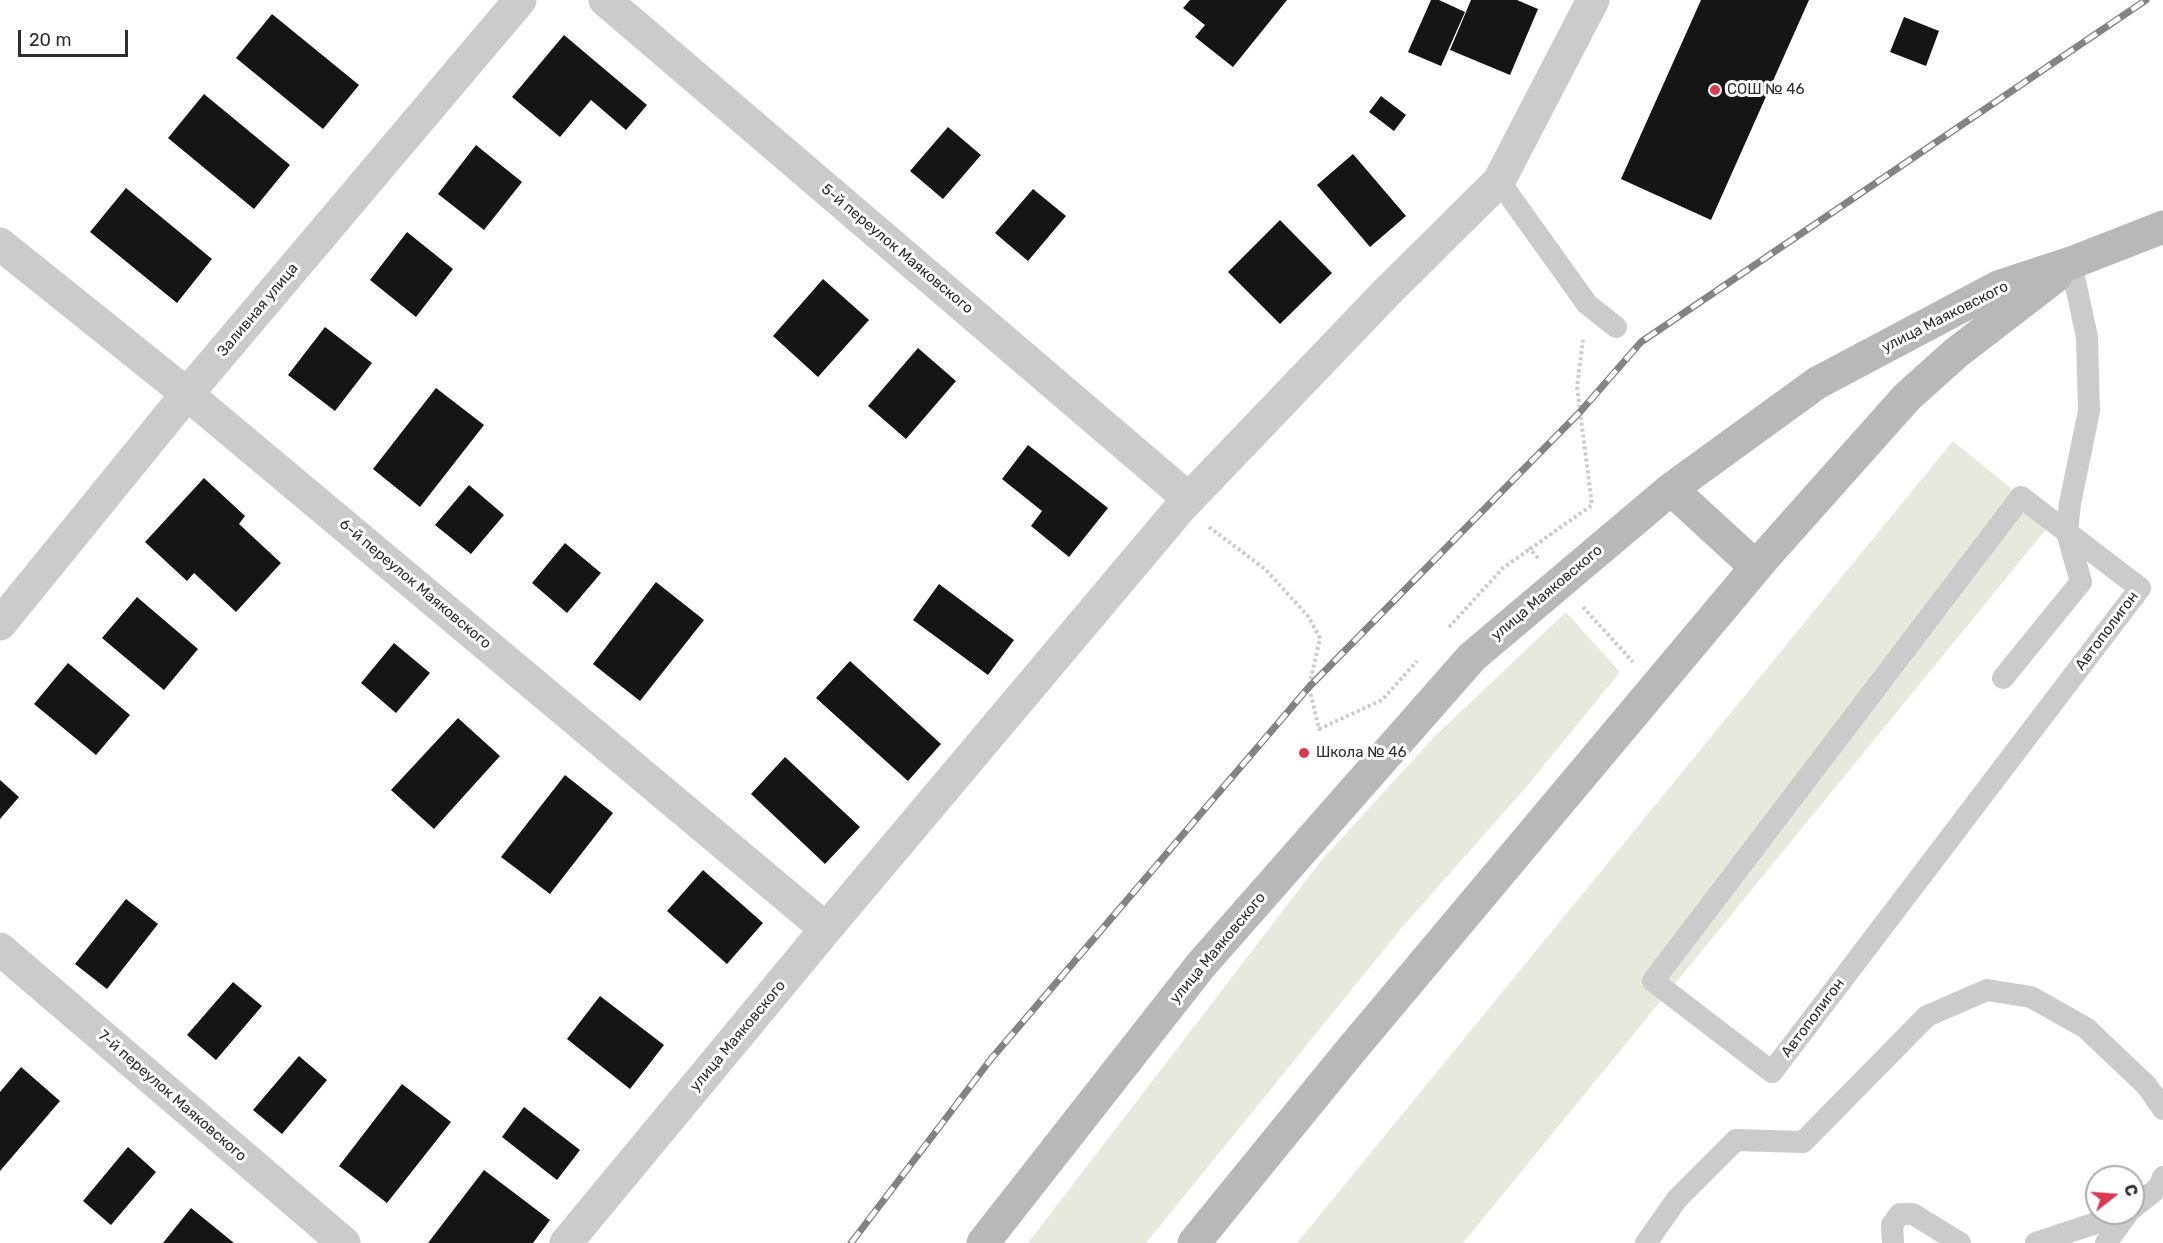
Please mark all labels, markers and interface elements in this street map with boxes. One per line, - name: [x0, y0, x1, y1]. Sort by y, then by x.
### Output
- scale bar: [21, 18, 130, 56]
- text: 20 m: [29, 29, 71, 51]
- place label: СОШ № 46: [1727, 81, 1805, 99]
- marker: СОШ № 46: [1708, 83, 1722, 97]
- street label: 5-й переулок Маяковского: [817, 180, 977, 318]
- street label: Заливная улица: [214, 260, 302, 360]
- street label: улица Маяковского: [1879, 277, 2011, 357]
- street label: 6-й переулок Маяковского: [335, 515, 495, 653]
- street label: улица Маяковского: [1488, 541, 1606, 645]
- street label: Автополигон: [2072, 588, 2142, 674]
- place label: Школа № 46: [1316, 744, 1407, 762]
- marker: Школа № 46: [1297, 746, 1311, 760]
- street label: улица Маяковского: [1166, 889, 1270, 1007]
- street label: Автополигон: [1778, 975, 1848, 1061]
- street label: улица Маяковского: [686, 977, 790, 1095]
- street label: 7-й переулок Маяковского: [94, 1027, 250, 1165]
- north arrow: [2085, 1165, 2145, 1225]
- text: С: [2120, 1182, 2142, 1198]

